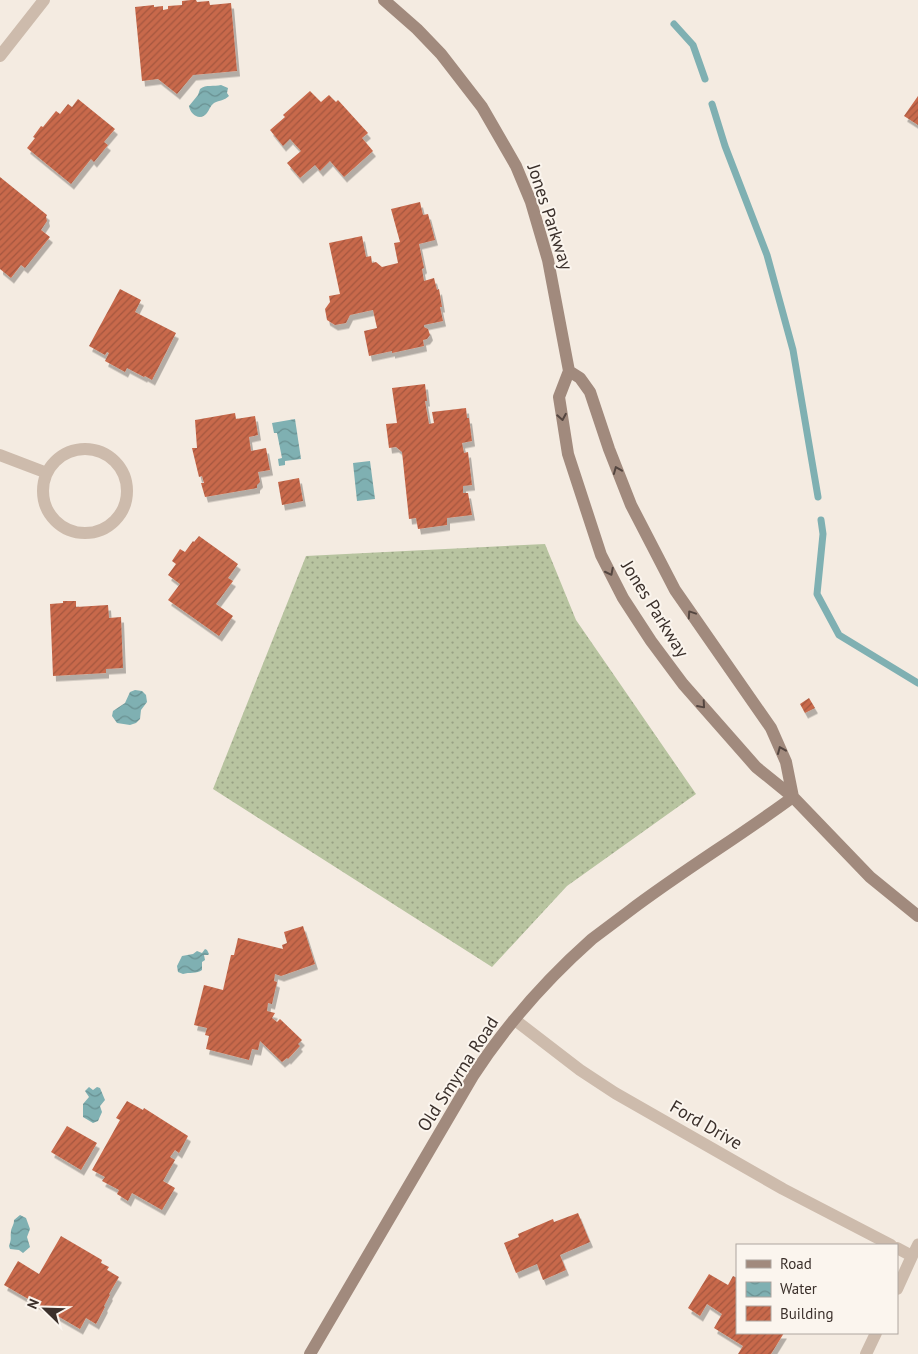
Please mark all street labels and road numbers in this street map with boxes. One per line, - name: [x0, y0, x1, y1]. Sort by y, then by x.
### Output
- street label: Jones Parkway: [522, 160, 579, 273]
- street label: Jones Parkway: [616, 555, 695, 662]
- street label: Old Smyrna Road: [412, 1012, 503, 1136]
- street label: Ford Drive: [666, 1095, 747, 1155]

